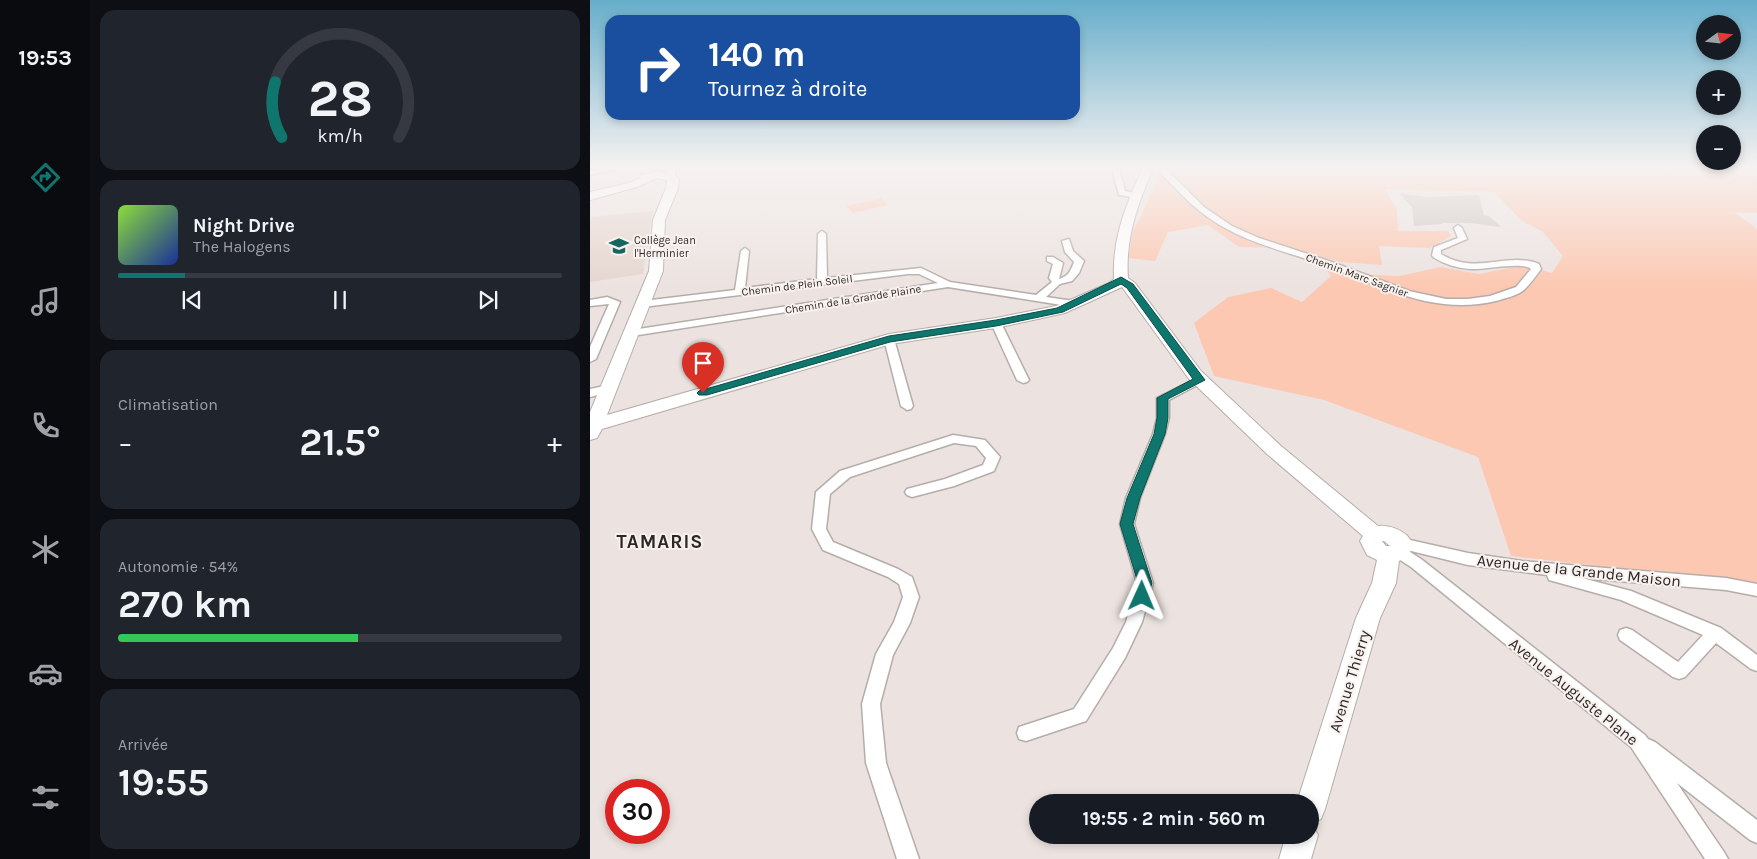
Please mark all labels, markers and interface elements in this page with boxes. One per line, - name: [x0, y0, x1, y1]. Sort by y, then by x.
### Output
- north arrow: [1696, 15, 1741, 60]
- map controls: [1696, 15, 1741, 170]
- text: 140 m: [708, 34, 806, 75]
- icon: right: [625, 35, 690, 100]
- text: 19:53: [18, 45, 72, 71]
- text: 28: [307, 68, 373, 129]
- button: +: [1696, 70, 1741, 115]
- text: Tournez à droite: [708, 76, 867, 102]
- button: −: [1696, 125, 1741, 170]
- text: km/h: [317, 126, 363, 147]
- icon: directions: [28, 160, 63, 195]
- text: Night Drive: [193, 215, 295, 237]
- place label: Collège Jean l'Herminier: [634, 234, 696, 260]
- school or university icon: Collège Jean l'Herminier: [608, 235, 630, 257]
- text: The Halogens: [193, 237, 291, 256]
- street label: Chemin Marc Sagnier: [1304, 251, 1410, 300]
- street label: Chemin de Plein Soleil: [741, 272, 853, 299]
- street label: Chemin de la Grande Plaine: [784, 282, 922, 317]
- icon: music: [28, 284, 63, 319]
- icon: previous: [178, 286, 206, 314]
- icon: pause: [326, 286, 354, 314]
- icon: next: [474, 286, 502, 314]
- pin: [682, 342, 724, 393]
- icon: arrive: [689, 349, 717, 377]
- text: Climatisation: [118, 395, 218, 414]
- icon: phone: [28, 408, 63, 443]
- text: 21.5°: [299, 420, 381, 465]
- text: −: [118, 426, 133, 459]
- text: +: [547, 426, 562, 459]
- district label: TAMARIS: [617, 531, 703, 553]
- icon: climate: [28, 532, 63, 567]
- street label: Avenue de la Grande Maison: [1476, 550, 1682, 591]
- text: Autonomie · 54%: [118, 557, 238, 576]
- position arrow: [1115, 569, 1167, 621]
- text: 270 km: [118, 582, 252, 627]
- street label: Avenue Thierry: [1325, 627, 1374, 735]
- street label: Avenue Auguste Plane: [1505, 633, 1642, 749]
- icon: car: [28, 656, 63, 691]
- text: Arrivée: [118, 735, 168, 754]
- text: 19:55: [118, 760, 209, 805]
- speed limit sign: 30: [605, 779, 670, 844]
- icon: filters: [28, 780, 63, 815]
- text: 19:55 · 2 min · 560 m: [1083, 808, 1265, 830]

